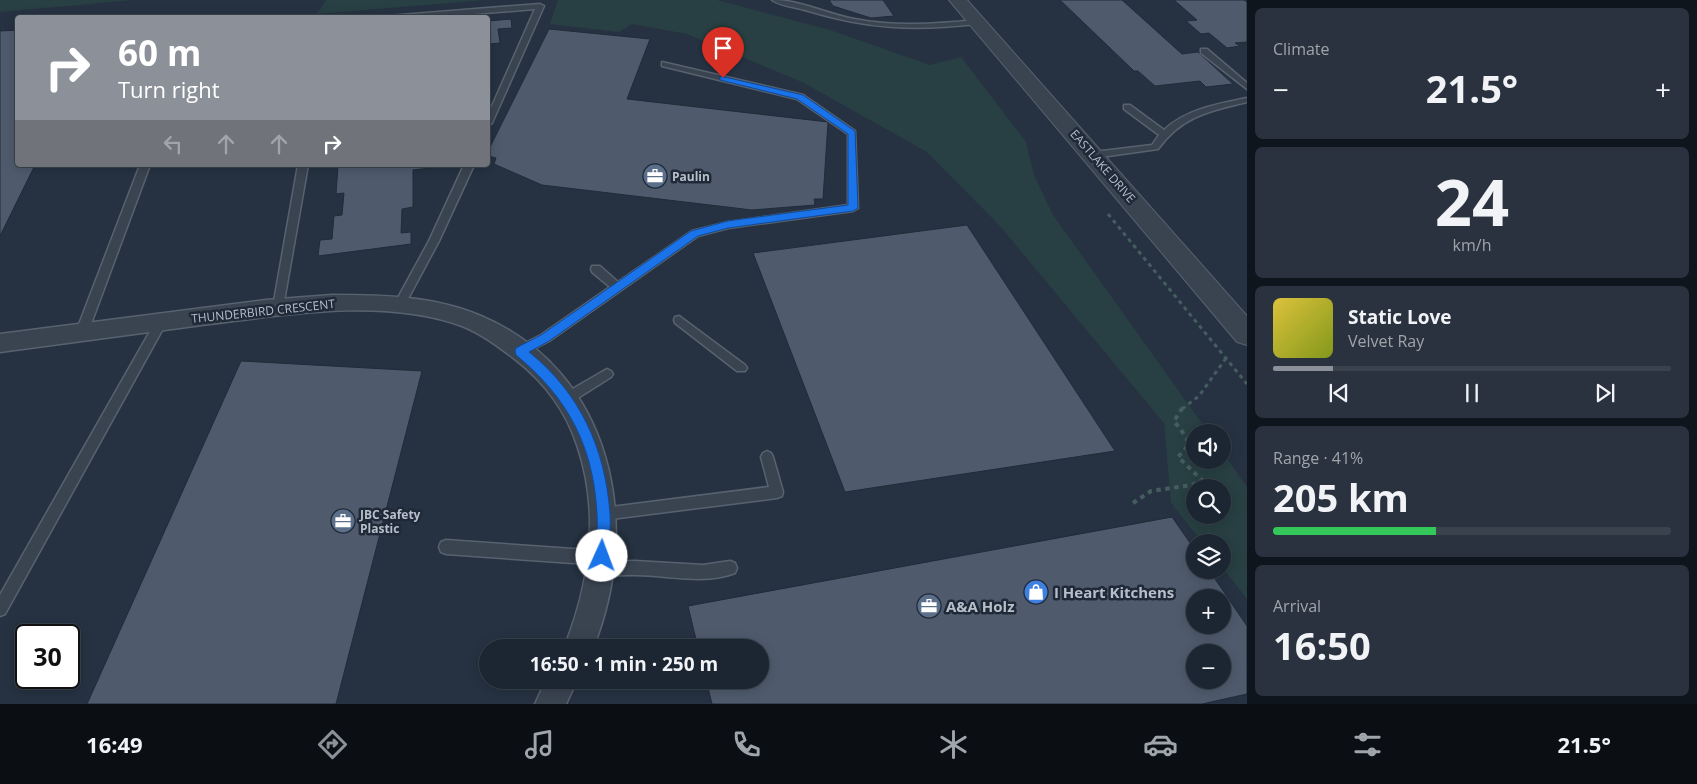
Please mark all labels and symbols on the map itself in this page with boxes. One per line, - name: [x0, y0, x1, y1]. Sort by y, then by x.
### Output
- pin: [702, 27, 744, 78]
- street label: EASTLAKE DRIVE: [1066, 126, 1140, 206]
- office icon: Paulin: [642, 163, 668, 189]
- place label: Paulin: [672, 168, 710, 185]
- street label: THUNDERBIRD CRESCENT: [190, 295, 336, 327]
- place label: JBC Safety Plastic: [359, 506, 421, 537]
- office icon: JBC Safety Plastic: [330, 508, 356, 534]
- position arrow: [575, 529, 627, 581]
- shop icon: I Heart Kitchens: [1023, 579, 1049, 605]
- place label: I Heart Kitchens: [1054, 582, 1174, 602]
- office icon: A&A Holz: [916, 593, 942, 619]
- place label: A&A Holz: [946, 596, 1015, 616]
- speed limit sign: 30: [15, 624, 80, 689]

